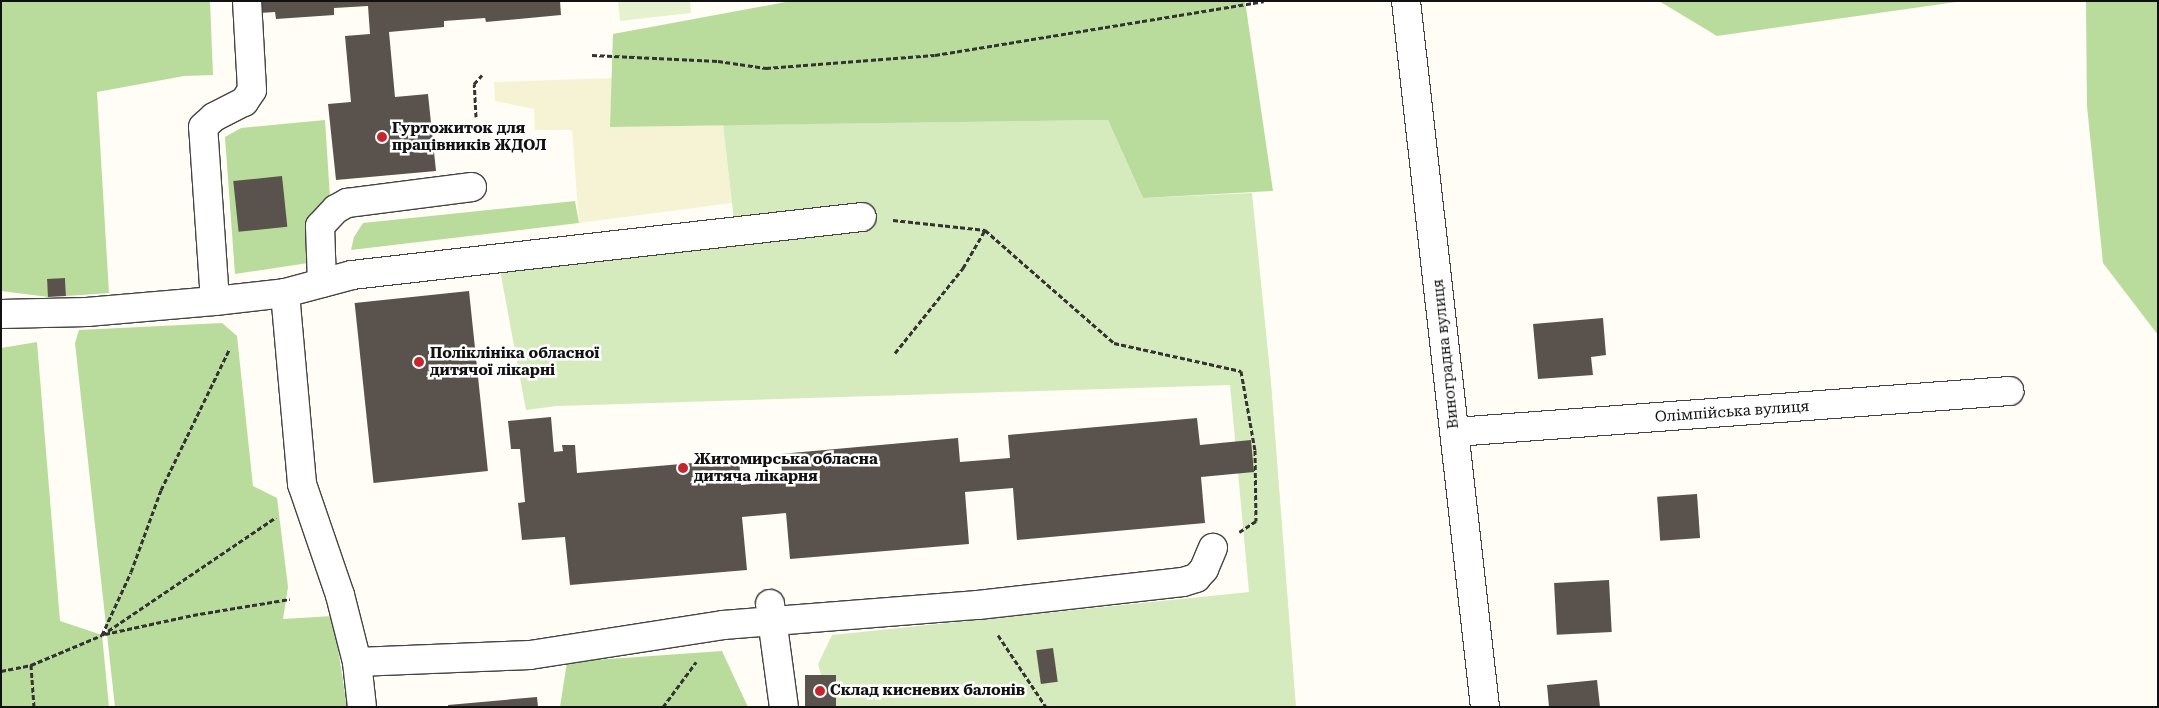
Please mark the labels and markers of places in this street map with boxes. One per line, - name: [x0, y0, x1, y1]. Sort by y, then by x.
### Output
- place label: Гуртожиток для працiвникiв ЖДОЛ: [392, 119, 547, 154]
- marker: Гуртожиток для працiвникiв ЖДОЛ: [376, 131, 388, 143]
- place label: Поліклініка обласної дитячої лікарні: [430, 344, 599, 379]
- marker: Поліклініка обласної дитячої лікарні: [412, 355, 426, 369]
- place label: Житомирська обласна дитяча лікарня: [694, 450, 878, 485]
- marker: Житомирська обласна дитяча лікарня: [676, 461, 690, 475]
- place label: Склад кисневих балонів: [830, 682, 1025, 700]
- marker: Склад кисневих балонів: [814, 685, 826, 697]

